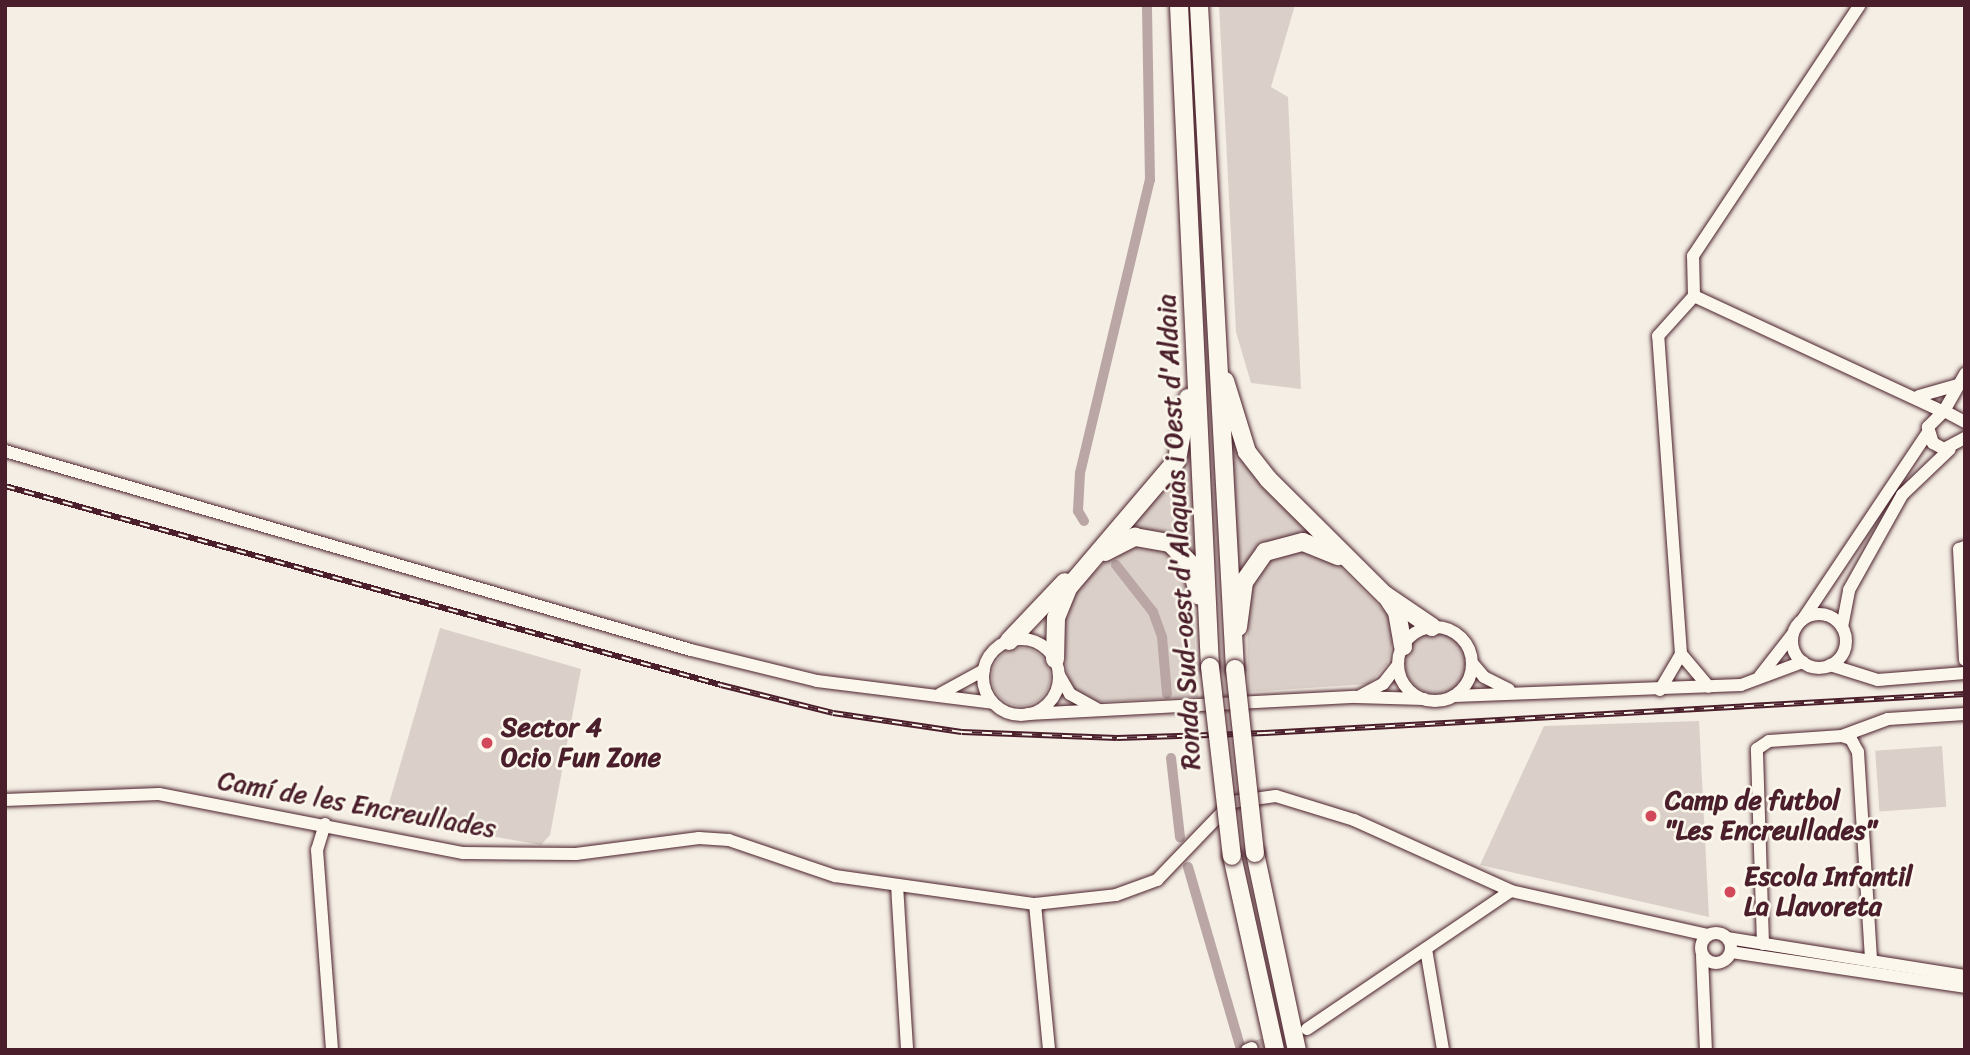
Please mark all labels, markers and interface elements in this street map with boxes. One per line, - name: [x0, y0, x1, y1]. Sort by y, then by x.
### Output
- street label: Ronda Sud-oest d'Alaquàs i Oest d'Aldaia: [1151, 294, 1207, 770]
- place label: Sector 4 Ocio Fun Zone: [501, 712, 662, 774]
- marker: Sector 4 Ocio Fun Zone: [479, 735, 495, 751]
- street label: Camí de les Encreullades: [215, 765, 499, 845]
- place label: Camp de futbol "Les Encreullades": [1665, 785, 1877, 846]
- marker: Camp de futbol "Les Encreullades": [1643, 808, 1659, 824]
- place label: Escola Infantil La Llavoreta: [1744, 861, 1913, 922]
- marker: Escola Infantil La Llavoreta: [1722, 884, 1738, 900]

